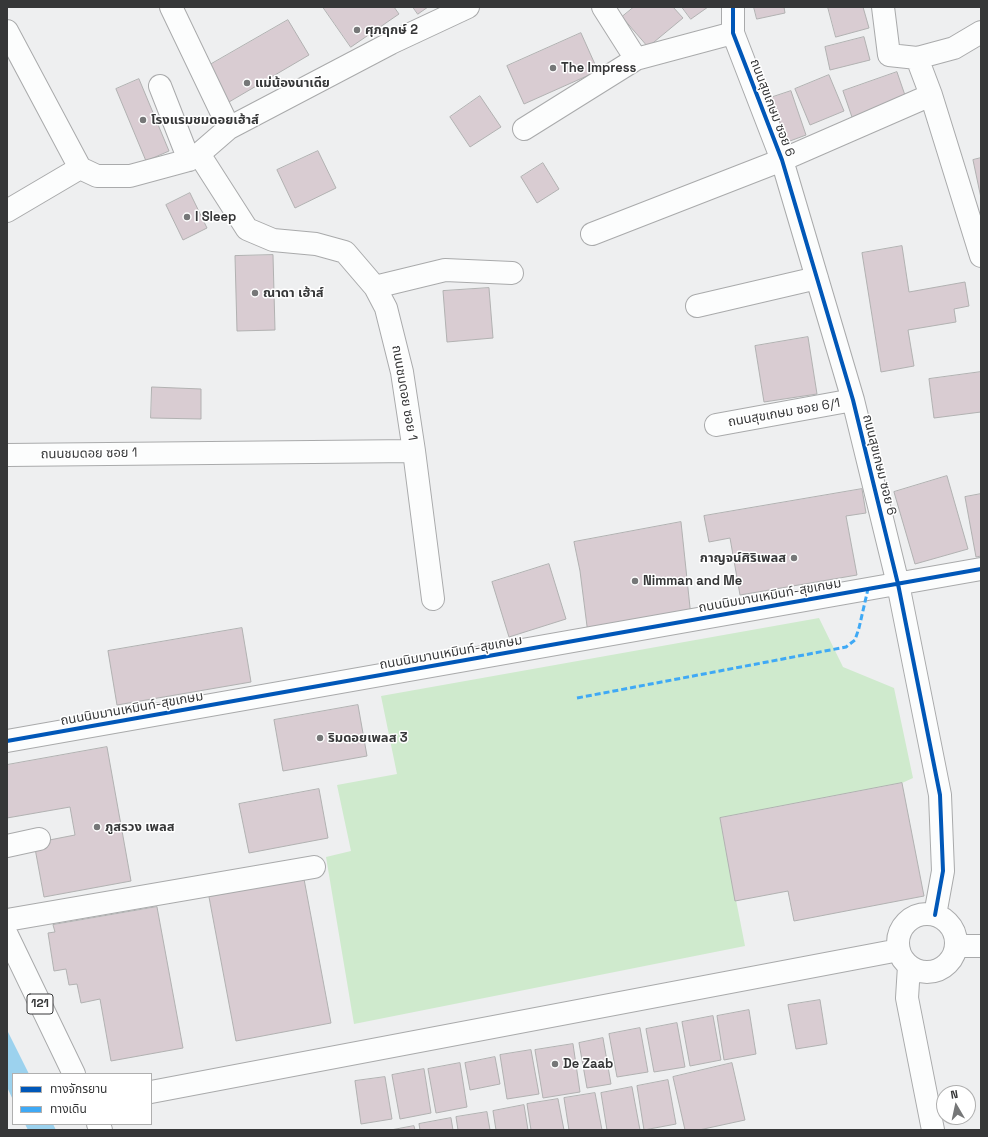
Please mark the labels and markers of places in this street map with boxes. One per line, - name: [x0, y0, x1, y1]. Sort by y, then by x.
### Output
- place label: ศุภฤกษ์ 2: [365, 22, 418, 38]
- marker: ศุภฤกษ์ 2: [352, 25, 362, 35]
- place label: The Impress: [561, 60, 636, 76]
- marker: The Impress: [548, 63, 558, 73]
- place label: แม่น้องนาเดีย: [255, 75, 330, 91]
- marker: แม่น้องนาเดีย: [242, 78, 252, 88]
- place label: โรงแรมชมดอยเฮ้าส์: [151, 112, 259, 128]
- marker: โรงแรมชมดอยเฮ้าส์: [138, 115, 148, 125]
- place label: I Sleep: [195, 209, 236, 225]
- marker: I Sleep: [182, 212, 192, 222]
- place label: ณาดา เฮ้าส์: [263, 285, 324, 301]
- marker: ณาดา เฮ้าส์: [250, 288, 260, 298]
- place label: กาญจน์ศิริเพลส: [700, 550, 786, 566]
- marker: กาญจน์ศิริเพลส: [789, 553, 799, 563]
- place label: Nimman and Me: [643, 573, 742, 589]
- marker: Nimman and Me: [630, 576, 640, 586]
- place label: ริมดอยเพลส 3: [328, 730, 408, 746]
- marker: ริมดอยเพลส 3: [315, 733, 325, 743]
- place label: ภูสรวง เพลส: [105, 819, 175, 835]
- marker: ภูสรวง เพลส: [92, 822, 102, 832]
- place label: De Zaab: [563, 1056, 613, 1072]
- marker: De Zaab: [550, 1059, 560, 1069]

